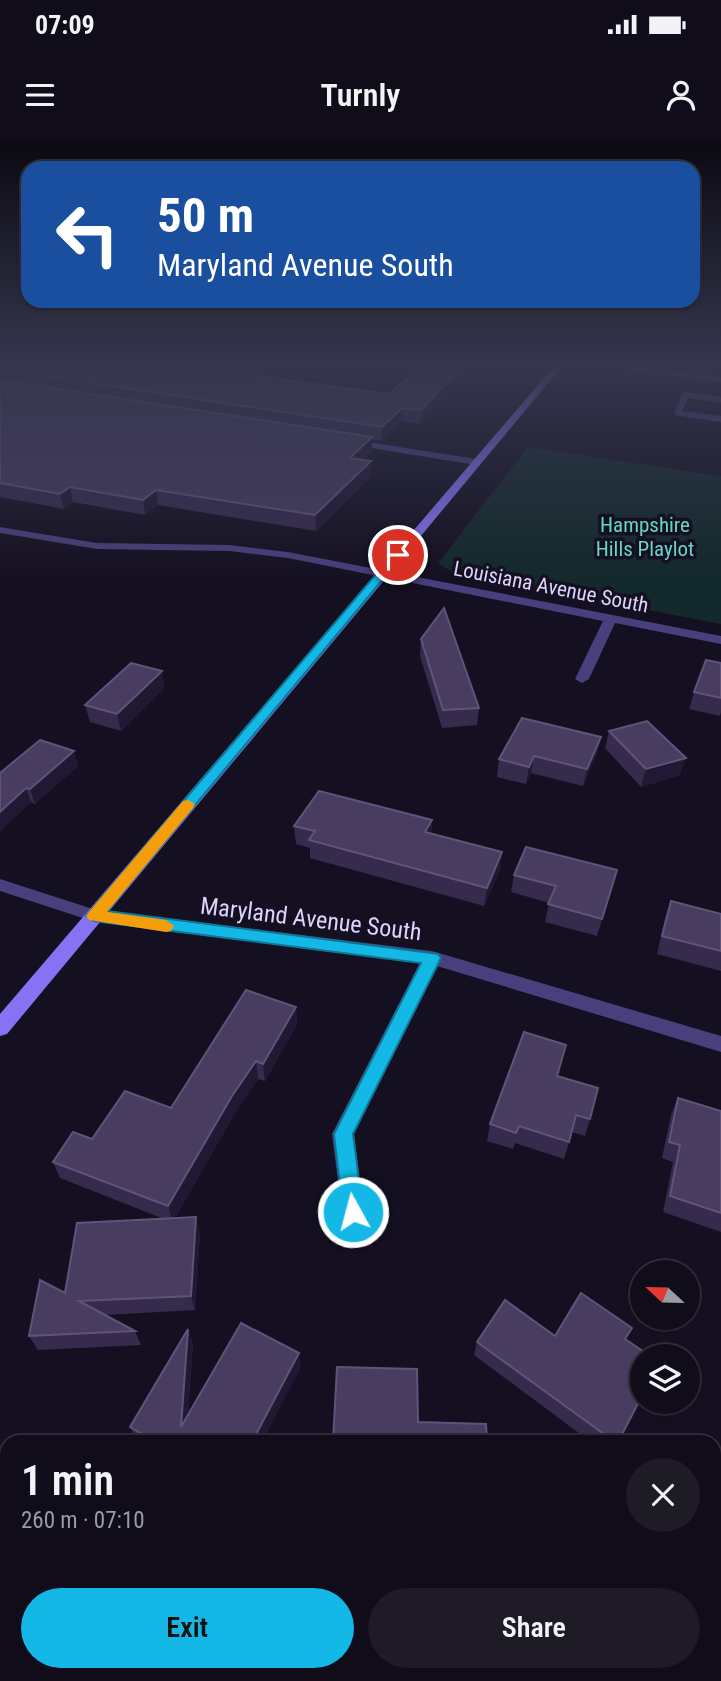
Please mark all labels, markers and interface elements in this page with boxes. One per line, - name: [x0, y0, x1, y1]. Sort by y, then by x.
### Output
- text: 07:09: [35, 10, 95, 40]
- icon: menu: [21, 76, 59, 114]
- text: Turnly: [321, 76, 400, 114]
- icon: person: [662, 76, 700, 114]
- text: 50 m: [157, 187, 254, 244]
- icon: left: [42, 189, 133, 280]
- text: Maryland Avenue South: [157, 246, 454, 284]
- park label: Hampshire Hills Playlot: [596, 513, 694, 561]
- pin: [368, 525, 428, 585]
- icon: arrive: [379, 536, 417, 574]
- street label: Louisiana Avenue South: [451, 556, 651, 618]
- street label: Maryland Avenue South: [199, 892, 423, 946]
- position arrow: [316, 1175, 390, 1249]
- north arrow: [630, 1260, 700, 1330]
- map controls: [630, 1260, 700, 1414]
- button: layers: [630, 1344, 700, 1414]
- text: 1 min: [21, 1456, 114, 1505]
- button: close: [626, 1458, 700, 1532]
- text: 260 m · 07:10: [21, 1507, 145, 1534]
- button: Exit: [21, 1588, 354, 1668]
- button: Share: [368, 1588, 700, 1668]

